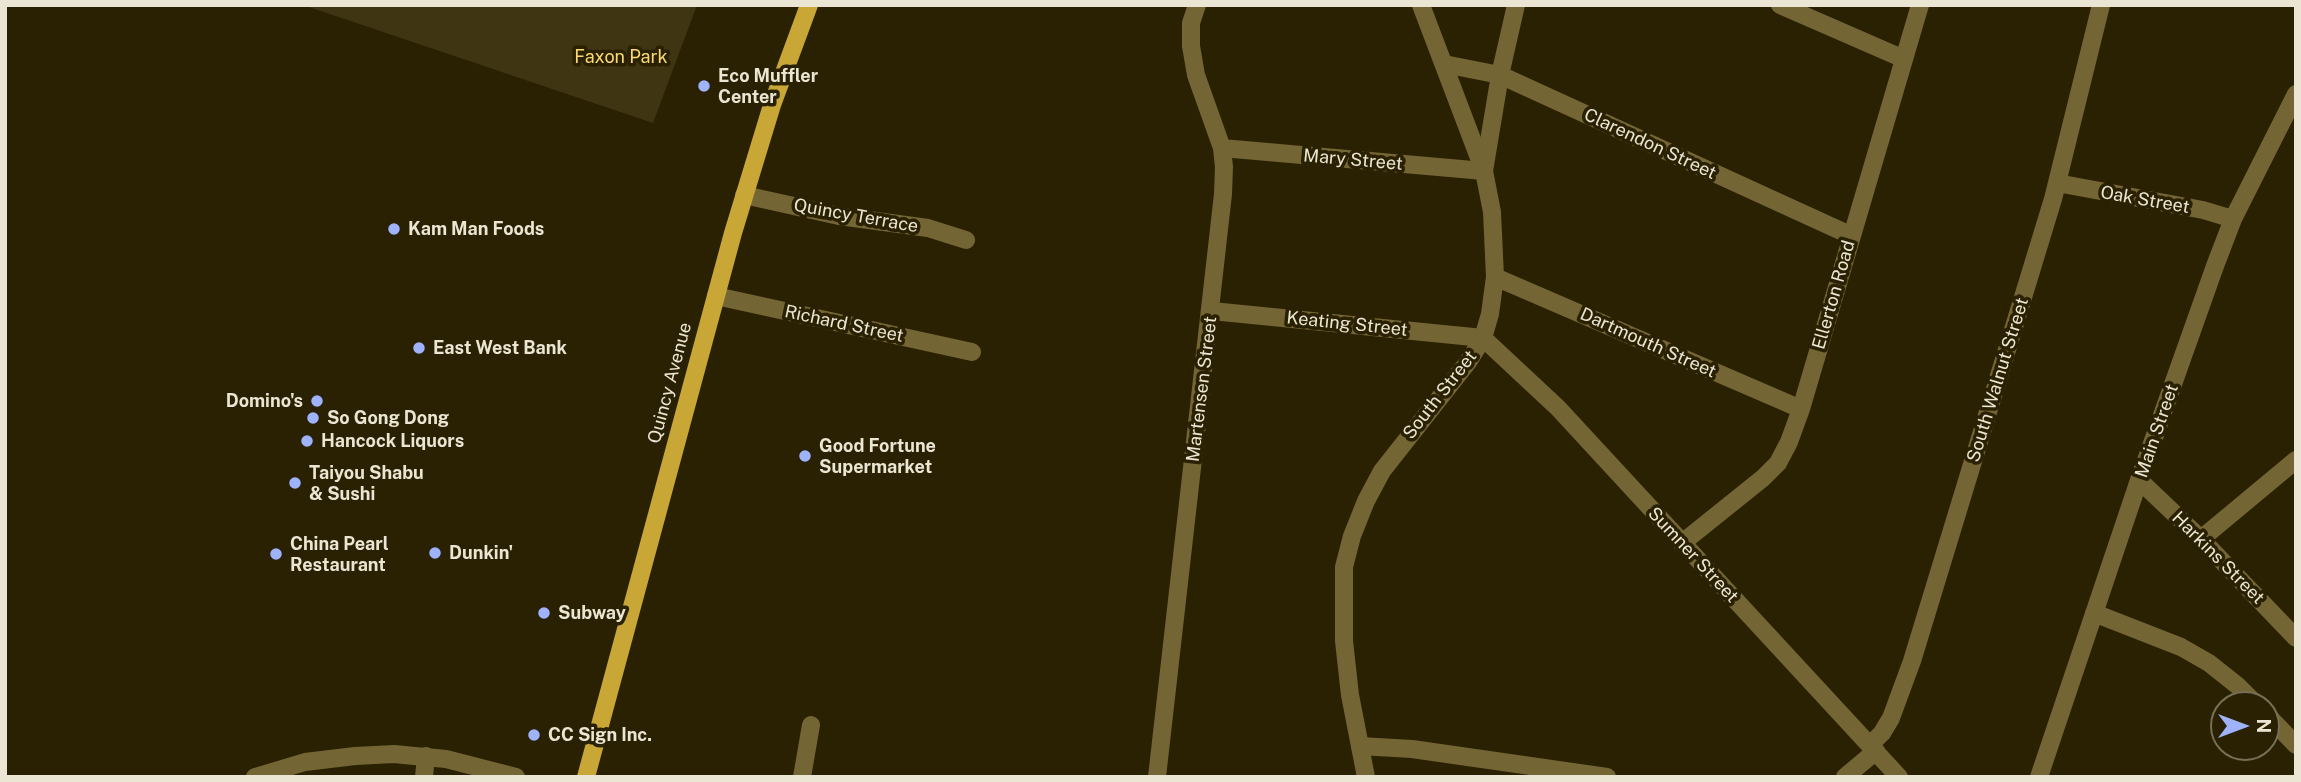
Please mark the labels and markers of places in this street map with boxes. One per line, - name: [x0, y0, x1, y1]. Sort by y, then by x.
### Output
- place label: Eco Muffler Center: [718, 65, 818, 108]
- marker: Eco Muffler Center: [696, 78, 712, 94]
- place label: Kam Man Foods: [408, 218, 544, 240]
- marker: Kam Man Foods: [386, 221, 402, 237]
- place label: East West Bank: [433, 337, 567, 359]
- marker: East West Bank: [411, 340, 427, 356]
- place label: Domino's: [226, 390, 303, 412]
- marker: Domino's: [309, 393, 325, 409]
- place label: So Gong Dong: [327, 407, 449, 429]
- marker: So Gong Dong: [305, 410, 321, 426]
- place label: Hancock Liquors: [321, 430, 464, 452]
- marker: Hancock Liquors: [299, 433, 315, 449]
- place label: Good Fortune Supermarket: [819, 435, 936, 478]
- marker: Good Fortune Supermarket: [797, 448, 813, 464]
- place label: Taiyou Shabu & Sushi: [309, 462, 424, 504]
- marker: Taiyou Shabu & Sushi: [287, 475, 303, 491]
- place label: China Pearl Restaurant: [290, 533, 389, 576]
- place label: Dunkin': [449, 542, 513, 564]
- marker: Dunkin': [427, 545, 443, 561]
- marker: China Pearl Restaurant: [268, 546, 284, 562]
- place label: Subway: [558, 602, 626, 624]
- marker: Subway: [536, 605, 552, 621]
- place label: CC Sign Inc.: [548, 724, 652, 746]
- marker: CC Sign Inc.: [526, 727, 542, 743]

